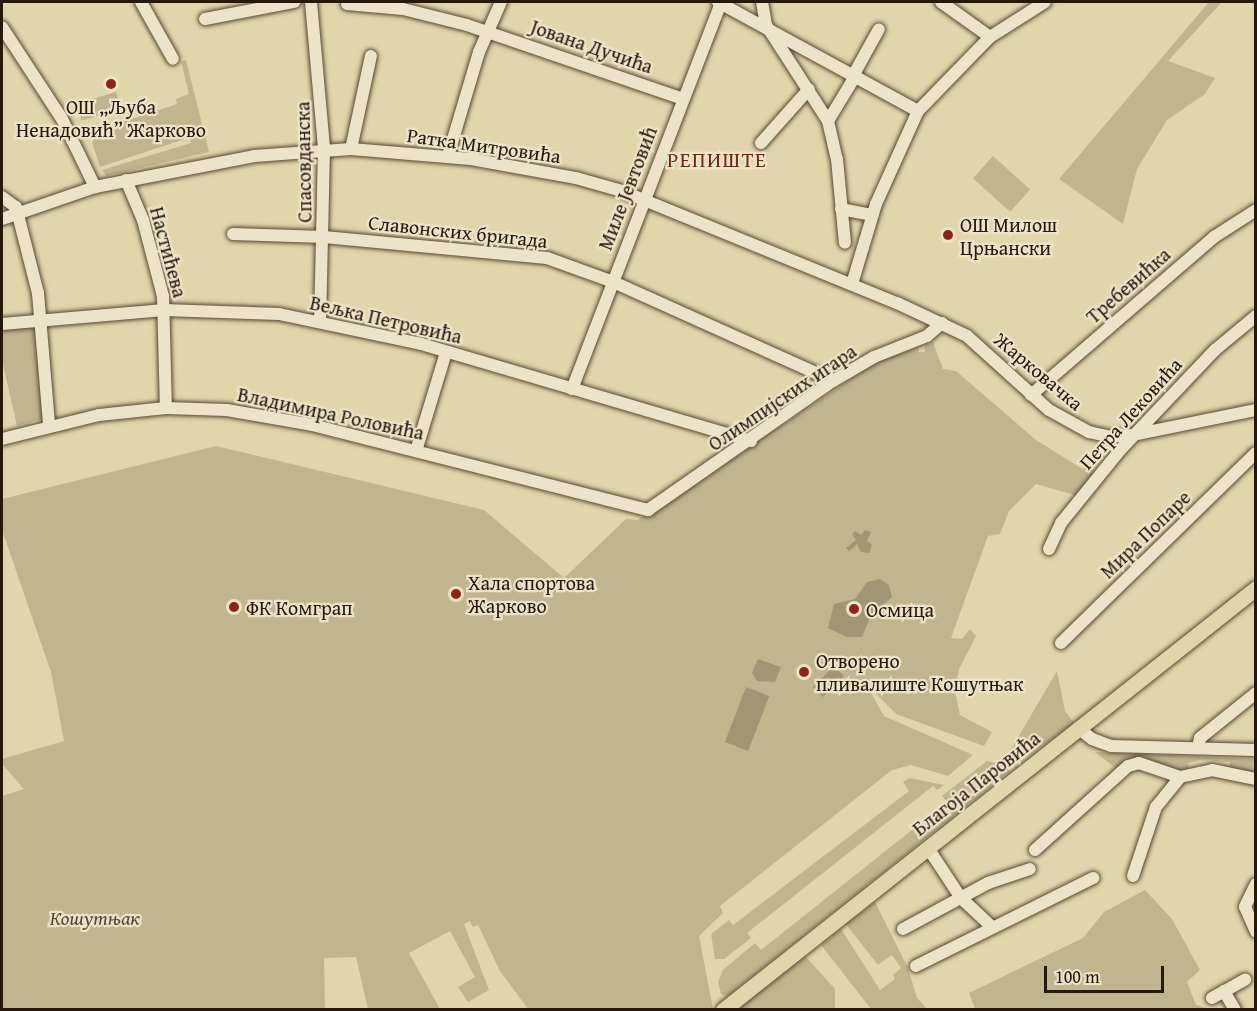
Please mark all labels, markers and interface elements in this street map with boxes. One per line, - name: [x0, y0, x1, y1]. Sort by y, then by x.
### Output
- street label: Јована Дучића: [528, 14, 656, 78]
- marker: ОШ „Љуба Ненадовић” Жарково: [104, 77, 118, 91]
- place label: ОШ „Љуба Ненадовић” Жарково: [16, 94, 206, 141]
- street label: Спасовданска: [290, 101, 316, 223]
- street label: Ратка Митровића: [406, 122, 562, 168]
- street label: Миле Јевтовић: [592, 123, 662, 253]
- district label: РЕПИШТЕ: [667, 147, 767, 173]
- street label: Настићева: [145, 204, 193, 300]
- street label: Славонских бригада: [367, 210, 549, 252]
- place label: ОШ Милош Црњански: [960, 212, 1057, 259]
- marker: ОШ Милош Црњански: [941, 228, 955, 242]
- street label: Требевићка: [1081, 242, 1175, 328]
- street label: Вељка Петровића: [308, 290, 464, 348]
- street label: Жарковачка: [990, 327, 1088, 415]
- street label: Олимпијских игара: [703, 338, 861, 456]
- street label: Петра Лековића: [1074, 352, 1186, 474]
- street label: Владимира Роловића: [236, 382, 426, 444]
- street label: Мира Попаре: [1095, 485, 1195, 583]
- place label: Хала спортова Жарково: [468, 570, 595, 617]
- marker: Хала спортова Жарково: [449, 587, 463, 601]
- place label: ФК Комграп: [246, 595, 353, 619]
- place label: Осмица: [866, 597, 934, 621]
- marker: ФК Комграп: [227, 600, 241, 614]
- marker: Осмица: [847, 602, 861, 616]
- place label: Отворено пливалиште Кошутњак: [816, 648, 1023, 695]
- marker: Отворено пливалиште Кошутњак: [797, 665, 811, 679]
- street label: Благоја Паровића: [907, 726, 1045, 840]
- park label: Кошутњак: [50, 905, 140, 929]
- scale bar: [1047, 954, 1167, 992]
- text: 100 m: [1055, 963, 1100, 990]

